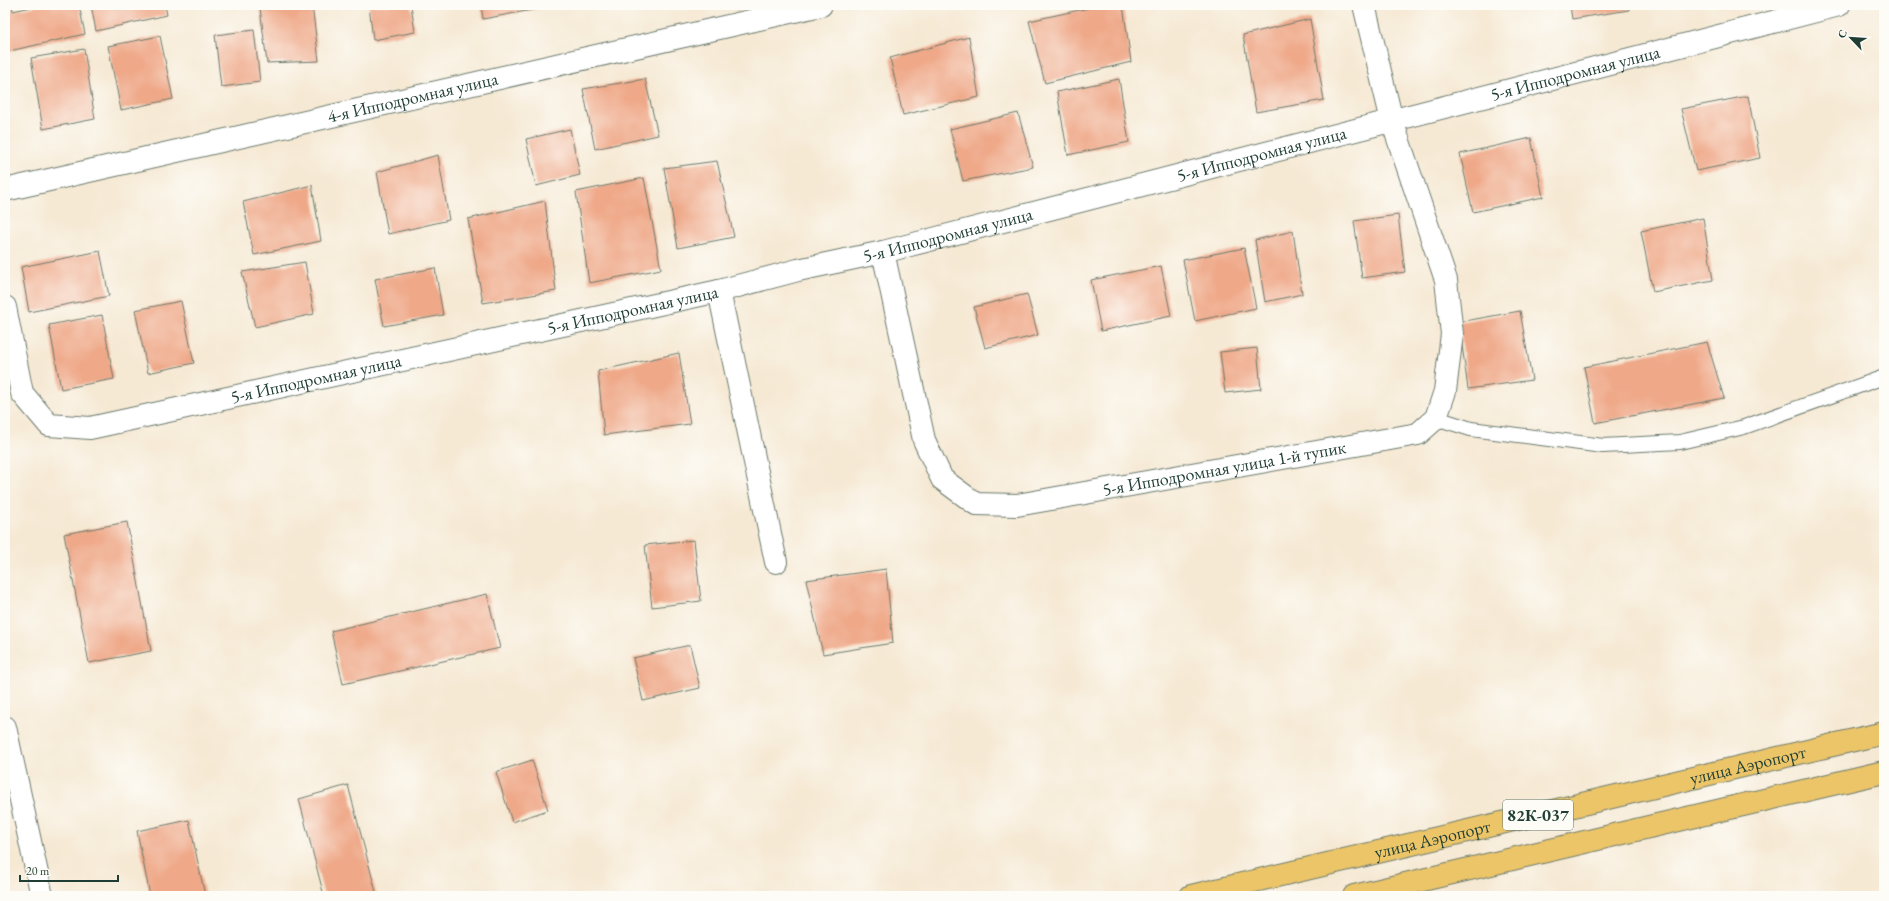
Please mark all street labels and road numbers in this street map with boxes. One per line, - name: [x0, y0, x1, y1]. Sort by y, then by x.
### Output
- street label: 5-я Ипподромная улица: [1488, 40, 1663, 106]
- street label: 4-я Ипподромная улица: [325, 66, 501, 128]
- street label: 5-я Ипподромная улица: [1174, 121, 1349, 187]
- street label: 5-я Ипподромная улица: [861, 202, 1036, 267]
- street label: 5-я Ипподромная улица: [545, 279, 721, 339]
- street label: 5-я Ипподромная улица: [228, 348, 404, 408]
- street label: 5-я Ипподромная улица 1-й тупик: [1101, 435, 1348, 501]
- street label: улица Аэропорт: [1687, 740, 1809, 789]
- road number: 82К-037: [1503, 800, 1573, 830]
- street label: улица Аэропорт: [1372, 814, 1493, 863]

